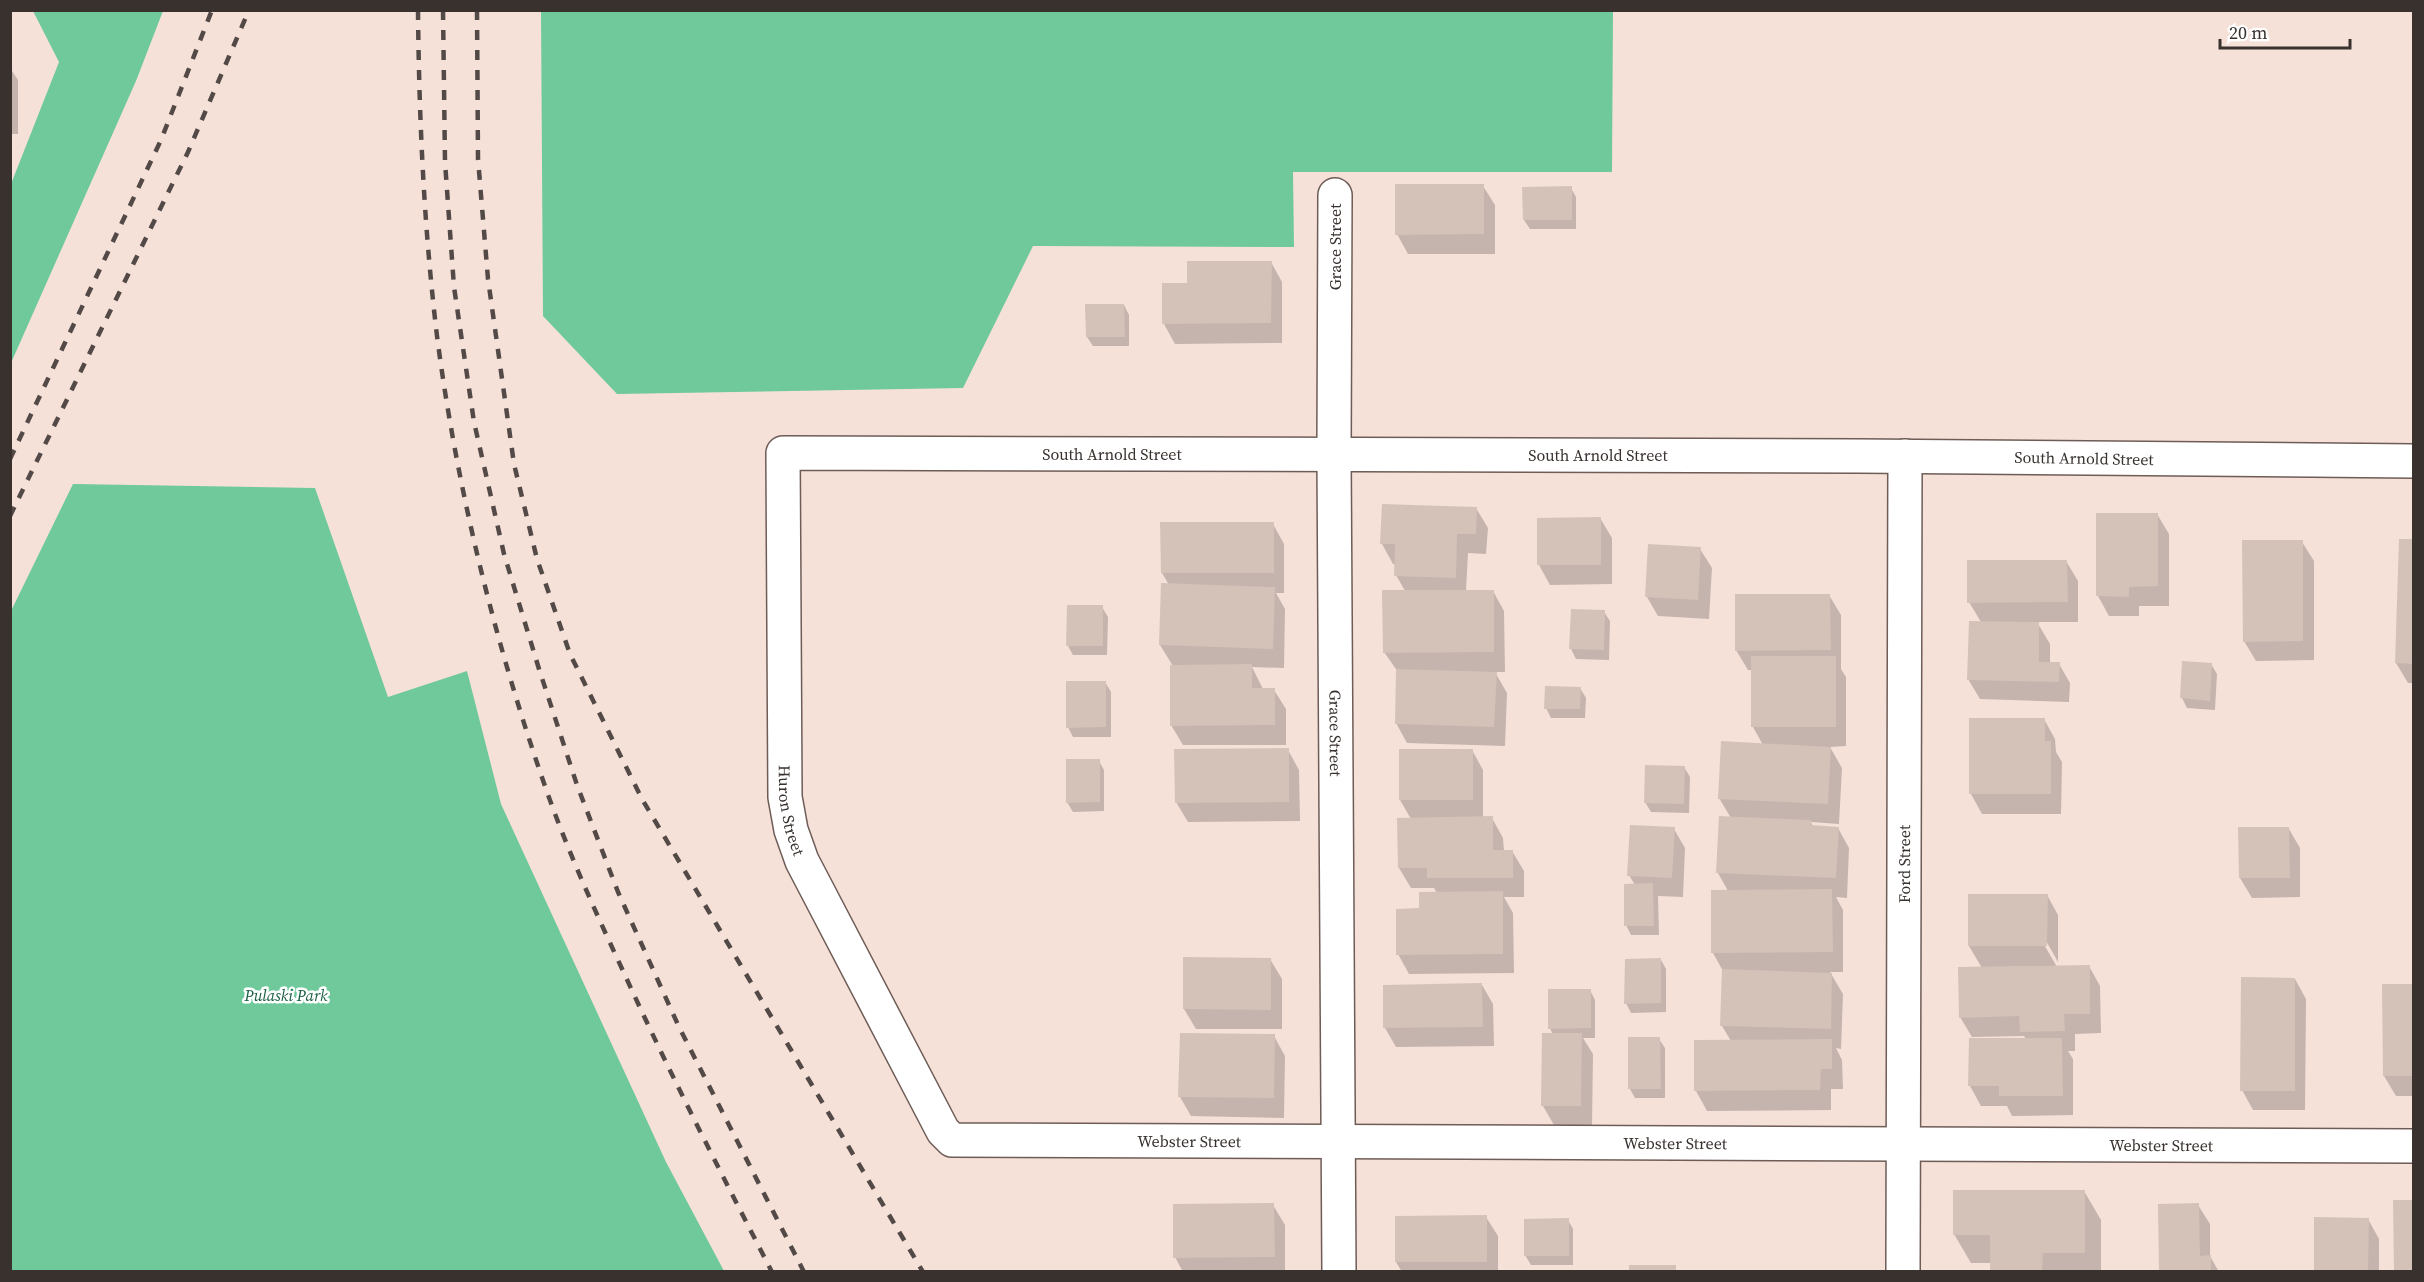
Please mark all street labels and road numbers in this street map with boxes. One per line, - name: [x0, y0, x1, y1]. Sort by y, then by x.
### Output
- street label: Grace Street: [1324, 203, 1346, 290]
- street label: South Arnold Street: [1042, 443, 1182, 465]
- street label: South Arnold Street: [1528, 444, 1668, 466]
- street label: South Arnold Street: [2014, 446, 2155, 470]
- street label: Grace Street: [1324, 690, 1347, 777]
- street label: Huron Street: [774, 765, 810, 859]
- street label: Ford Street: [1893, 824, 1915, 903]
- street label: Webster Street: [1137, 1130, 1242, 1152]
- street label: Webster Street: [1623, 1132, 1728, 1154]
- street label: Webster Street: [2109, 1134, 2214, 1156]

